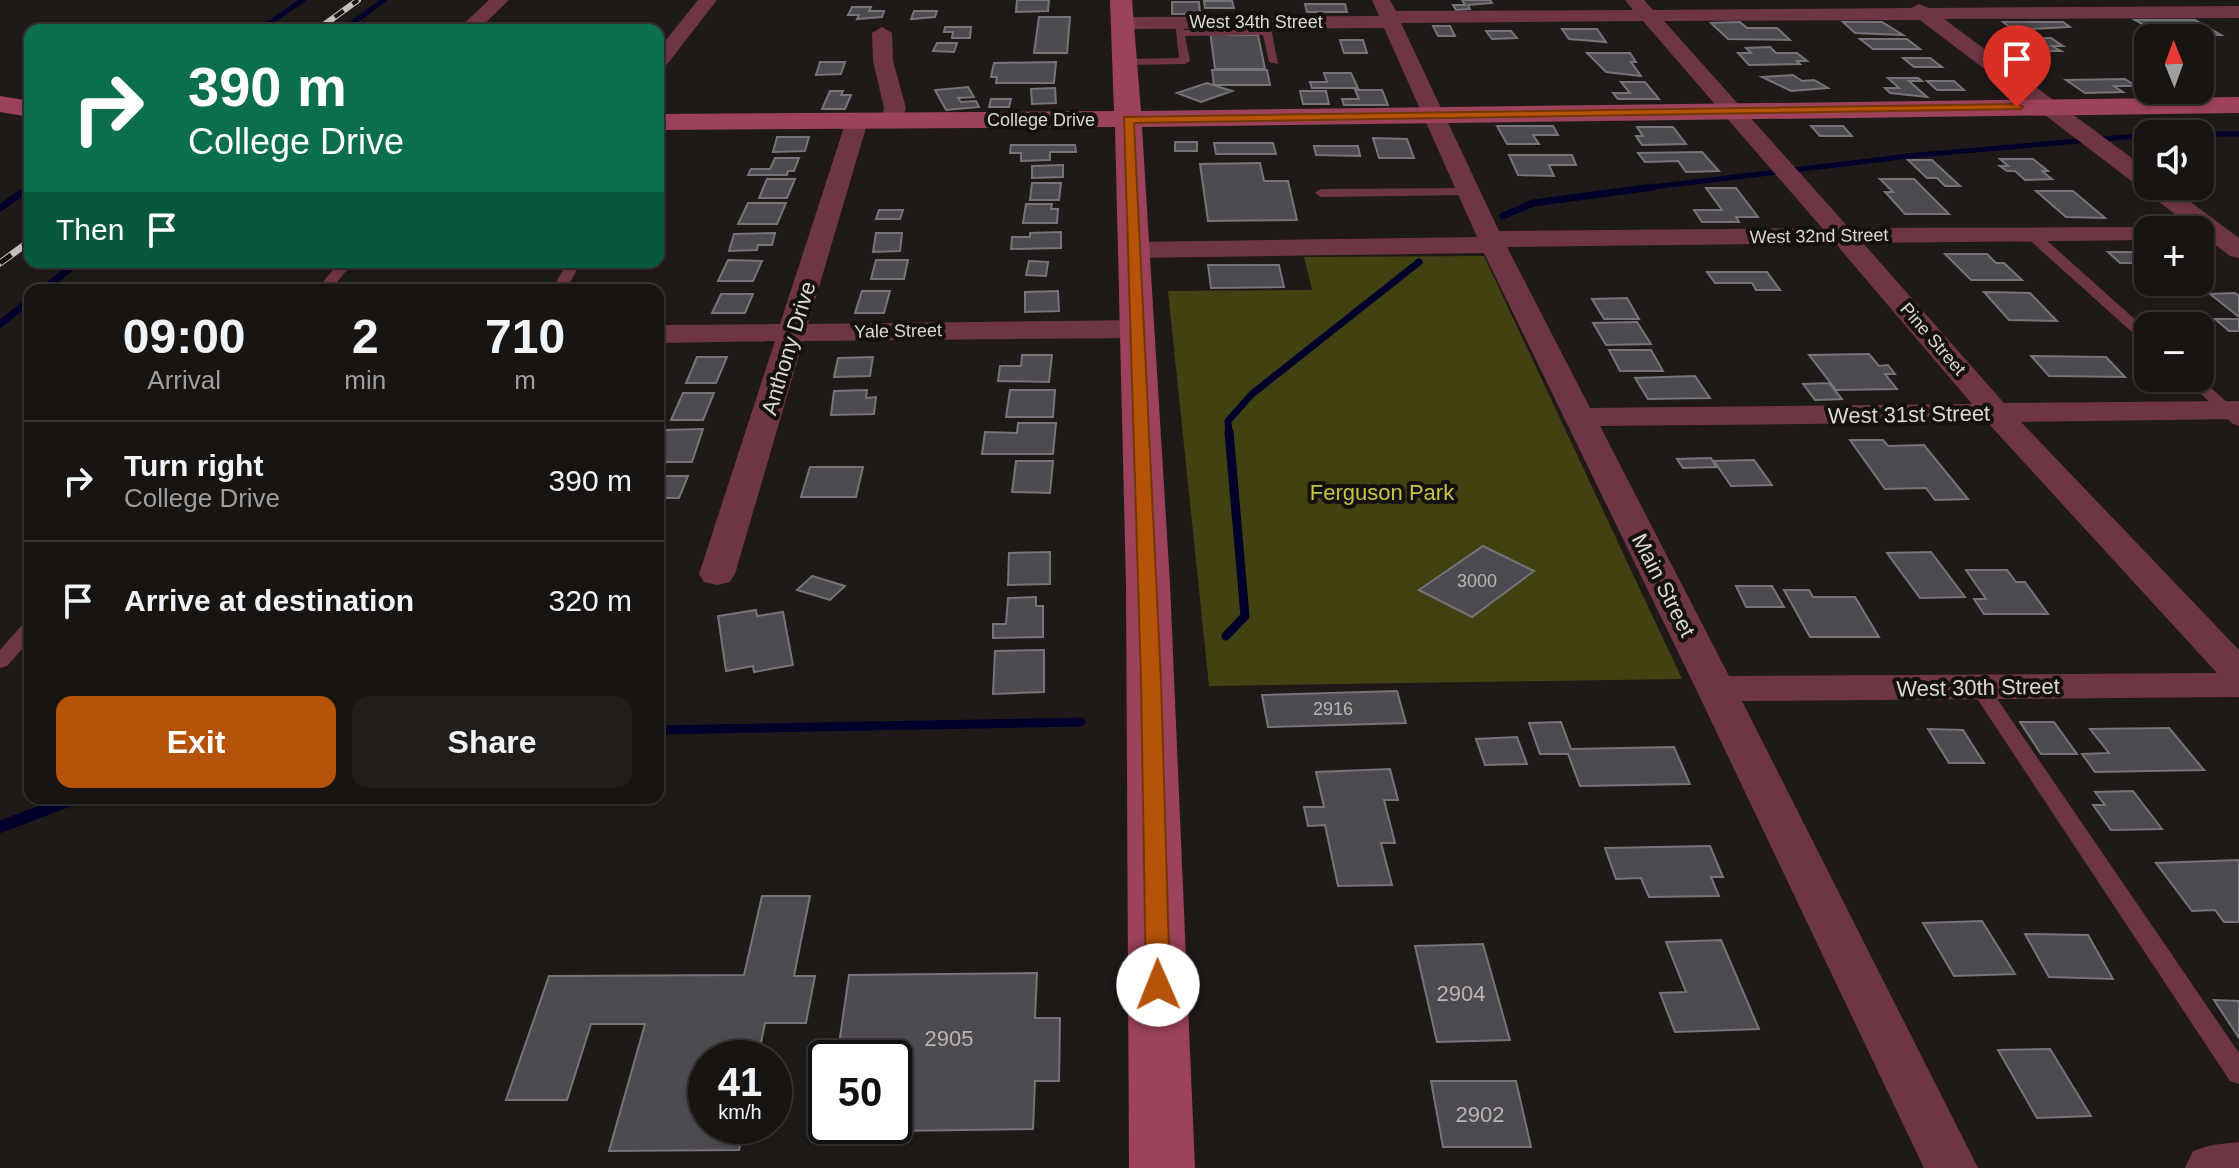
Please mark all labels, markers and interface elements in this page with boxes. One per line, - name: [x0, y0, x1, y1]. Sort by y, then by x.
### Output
- street label: West 34th Street: [1189, 12, 1323, 32]
- north arrow: [2134, 24, 2214, 104]
- map controls: [2134, 24, 2214, 392]
- pin: [1983, 25, 2051, 107]
- icon: arrive: [1995, 37, 2039, 81]
- text: 390 m: [188, 55, 347, 118]
- icon: right: [56, 56, 160, 160]
- street label: College Drive: [987, 110, 1095, 130]
- button: sound: [2134, 120, 2214, 200]
- text: College Drive: [188, 121, 404, 162]
- icon: arrive: [140, 208, 184, 252]
- text: Then: [56, 213, 124, 246]
- button: +: [2134, 216, 2214, 296]
- street label: West 32nd Street: [1749, 225, 1889, 247]
- street label: Anthony Drive: [756, 278, 821, 418]
- street label: Pine Street: [1896, 299, 1970, 379]
- text: 09:00: [123, 310, 246, 363]
- text: 2: [352, 310, 379, 363]
- text: 710: [485, 310, 565, 363]
- button: −: [2134, 312, 2214, 392]
- street label: Yale Street: [854, 320, 942, 342]
- text: Arrival: [147, 365, 221, 395]
- text: min: [344, 365, 386, 395]
- text: m: [514, 365, 536, 395]
- street label: West 31st Street: [1828, 401, 1990, 428]
- text: Turn right: [124, 449, 263, 482]
- icon: right: [56, 459, 100, 503]
- text: 390 m: [549, 464, 632, 497]
- park label: Ferguson Park: [1310, 480, 1455, 505]
- text: College Drive: [124, 483, 280, 513]
- street label: Main Street: [1627, 529, 1700, 641]
- house number: 3000: [1457, 571, 1497, 591]
- icon: arrive: [56, 579, 100, 623]
- text: Arrive at destination: [124, 584, 414, 617]
- text: 320 m: [549, 584, 632, 617]
- street label: West 30th Street: [1896, 674, 2060, 701]
- button: Exit: [56, 696, 336, 788]
- button: Share: [352, 696, 632, 788]
- house number: 2916: [1313, 699, 1353, 719]
- position arrow: [1116, 943, 1200, 1027]
- house number: 2904: [1437, 981, 1485, 1006]
- house number: 2905: [925, 1026, 973, 1051]
- speed limit sign: 50: [808, 1040, 912, 1144]
- text: 41: [718, 1060, 762, 1104]
- text: km/h: [718, 1101, 762, 1123]
- house number: 2902: [1456, 1102, 1504, 1127]

